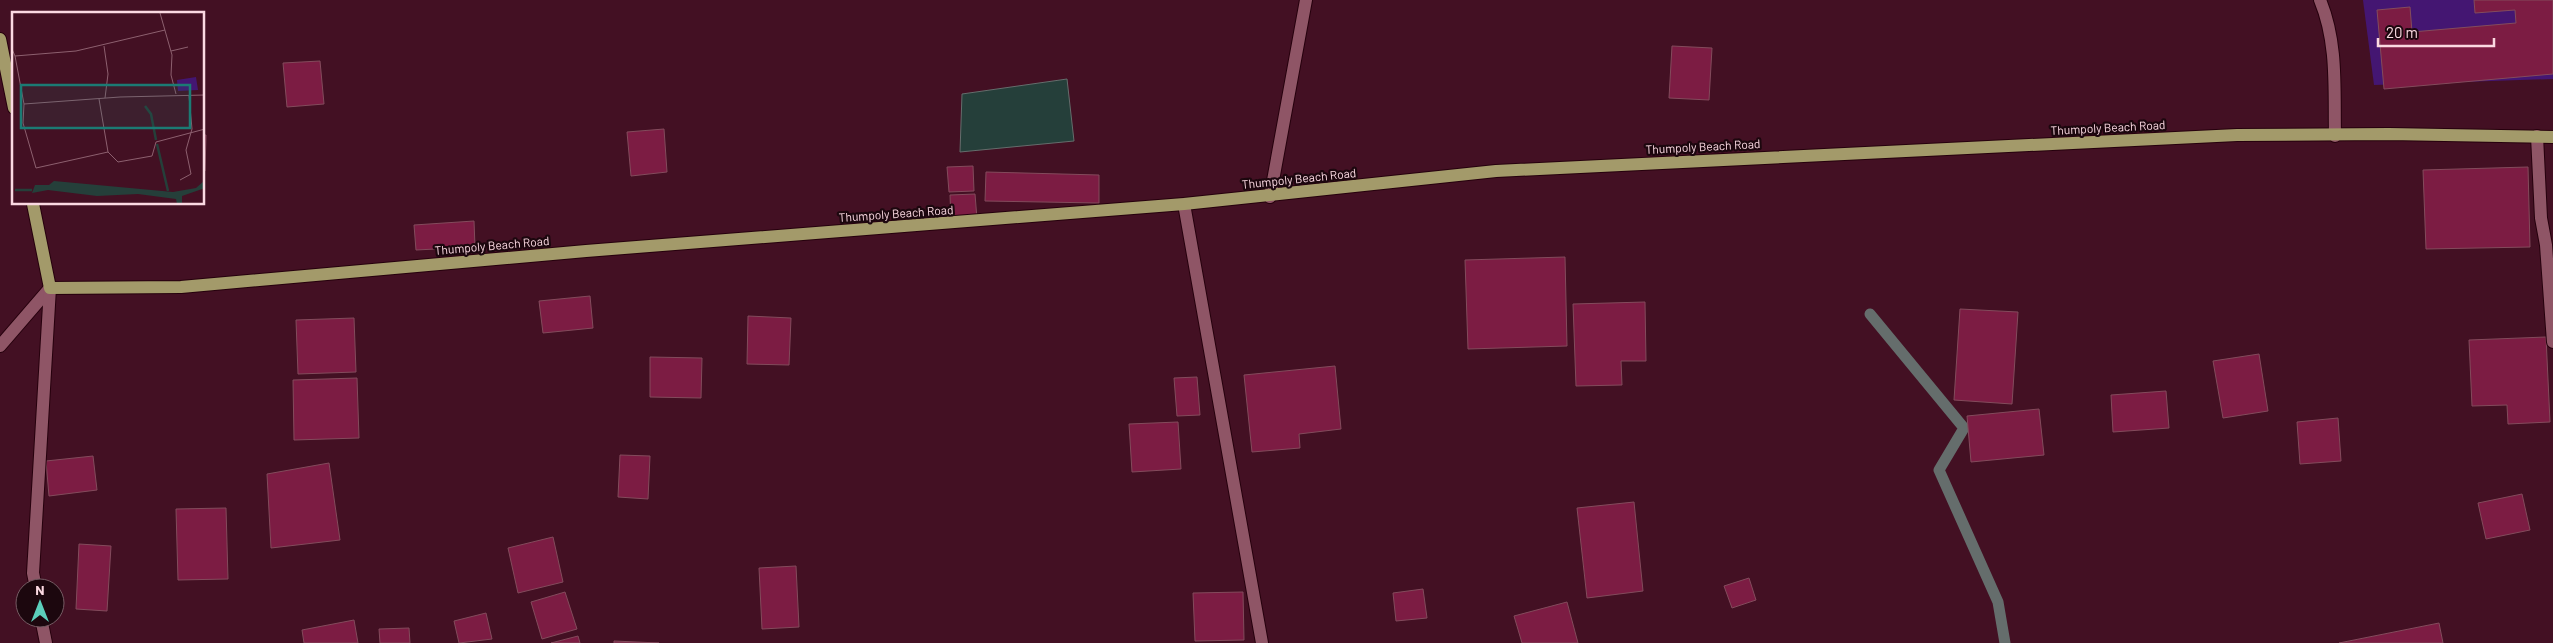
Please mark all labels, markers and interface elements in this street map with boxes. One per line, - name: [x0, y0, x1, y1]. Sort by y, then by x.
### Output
- inset map: [12, 12, 205, 205]
- scale bar: [2378, 15, 2494, 47]
- text: 20 m: [2386, 23, 2418, 41]
- street label: Thumpoly Beach Road: [2050, 117, 2166, 137]
- street label: Thumpoly Beach Road: [1645, 136, 1761, 156]
- street label: Thumpoly Beach Road: [1241, 165, 1357, 191]
- street label: Thumpoly Beach Road: [838, 202, 954, 224]
- street label: Thumpoly Beach Road: [434, 233, 550, 257]
- north arrow: [15, 578, 65, 628]
- text: N: [35, 581, 45, 598]

